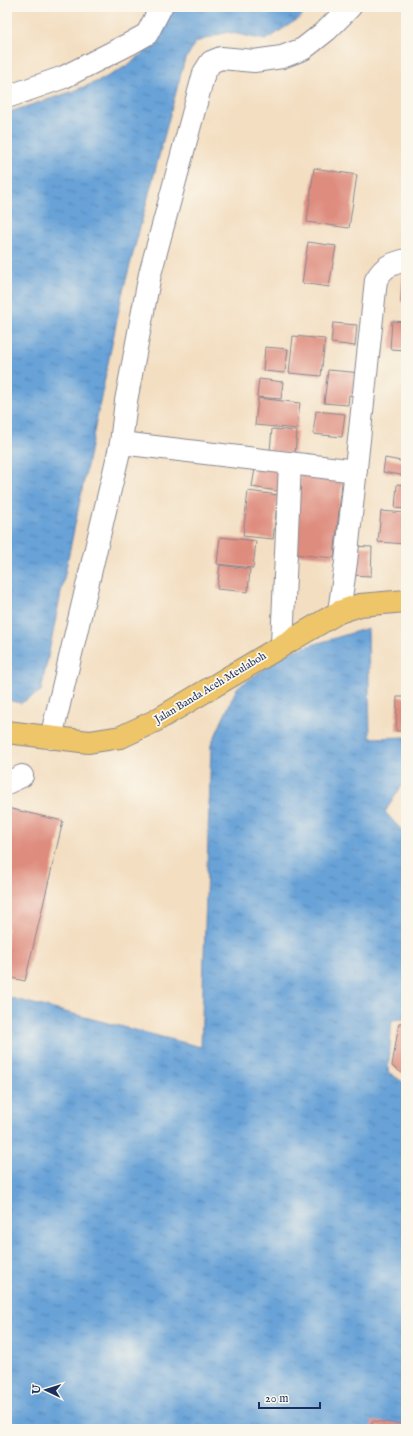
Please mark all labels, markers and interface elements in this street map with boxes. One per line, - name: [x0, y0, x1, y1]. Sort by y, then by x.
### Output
- street label: Jalan Banda Aceh Meulaboh: [150, 649, 269, 728]
- north arrow: [26, 1370, 66, 1410]
- text: U: [30, 1384, 44, 1396]
- scale bar: [259, 1384, 320, 1410]
- text: 20 m: [265, 1391, 288, 1406]

